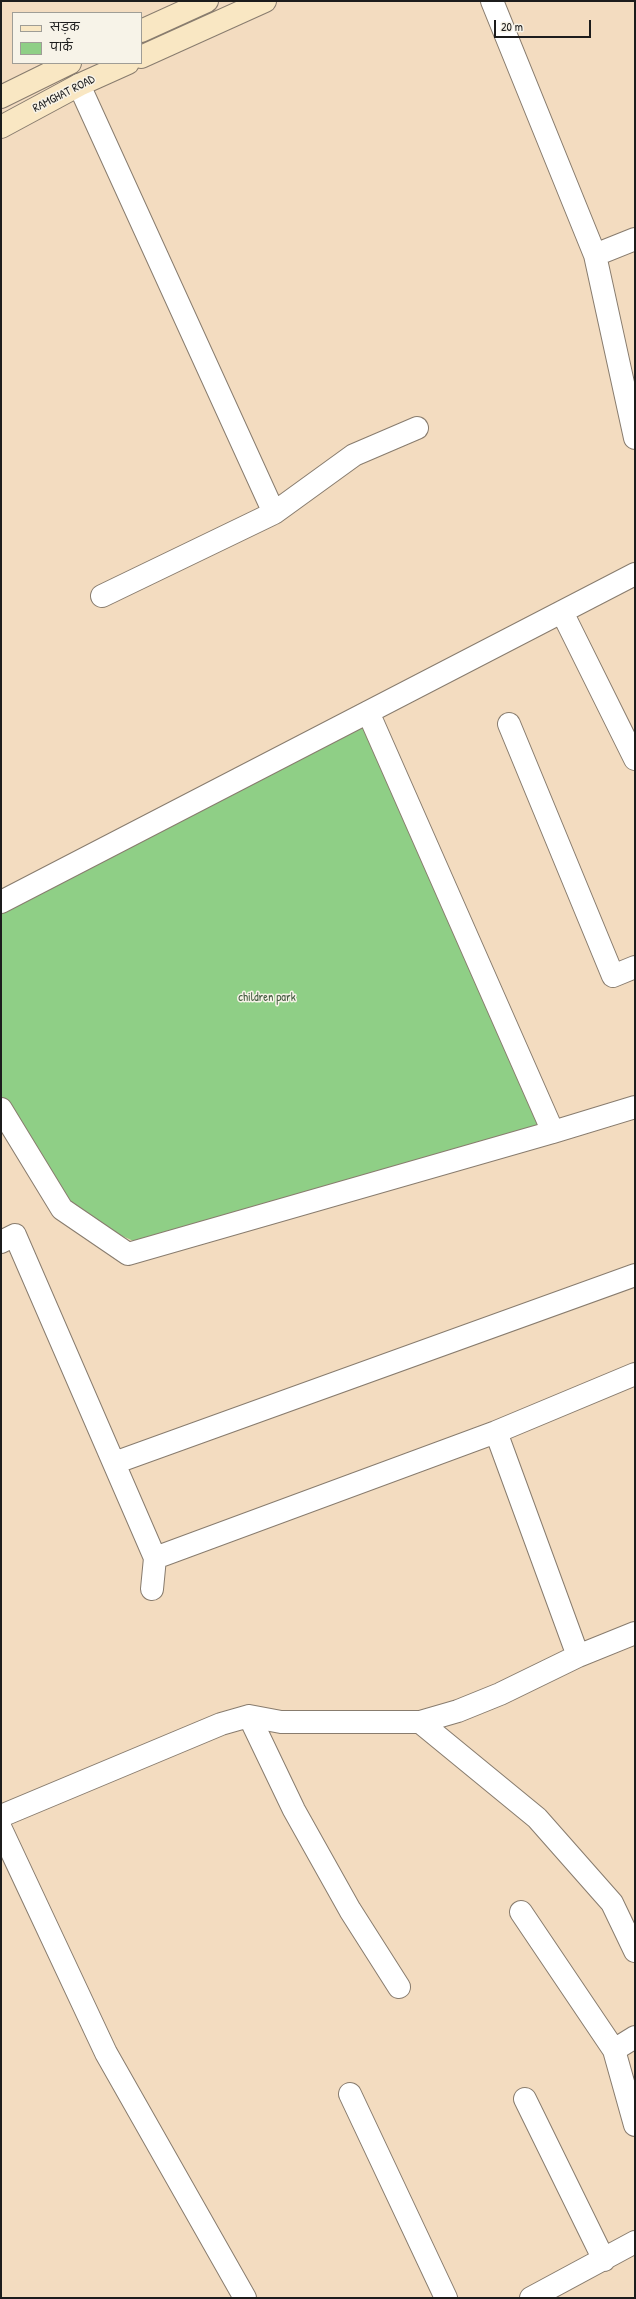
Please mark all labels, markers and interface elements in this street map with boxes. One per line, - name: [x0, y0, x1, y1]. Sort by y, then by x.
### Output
- legend: [12, 12, 142, 64]
- scale bar: [496, 12, 593, 38]
- text: सड़क: [50, 18, 80, 35]
- text: 20 m: [501, 18, 523, 35]
- text: पार्क: [50, 38, 73, 55]
- street label: RAMGHAT ROAD: [31, 72, 97, 116]
- park label: children park: [238, 991, 296, 1005]

